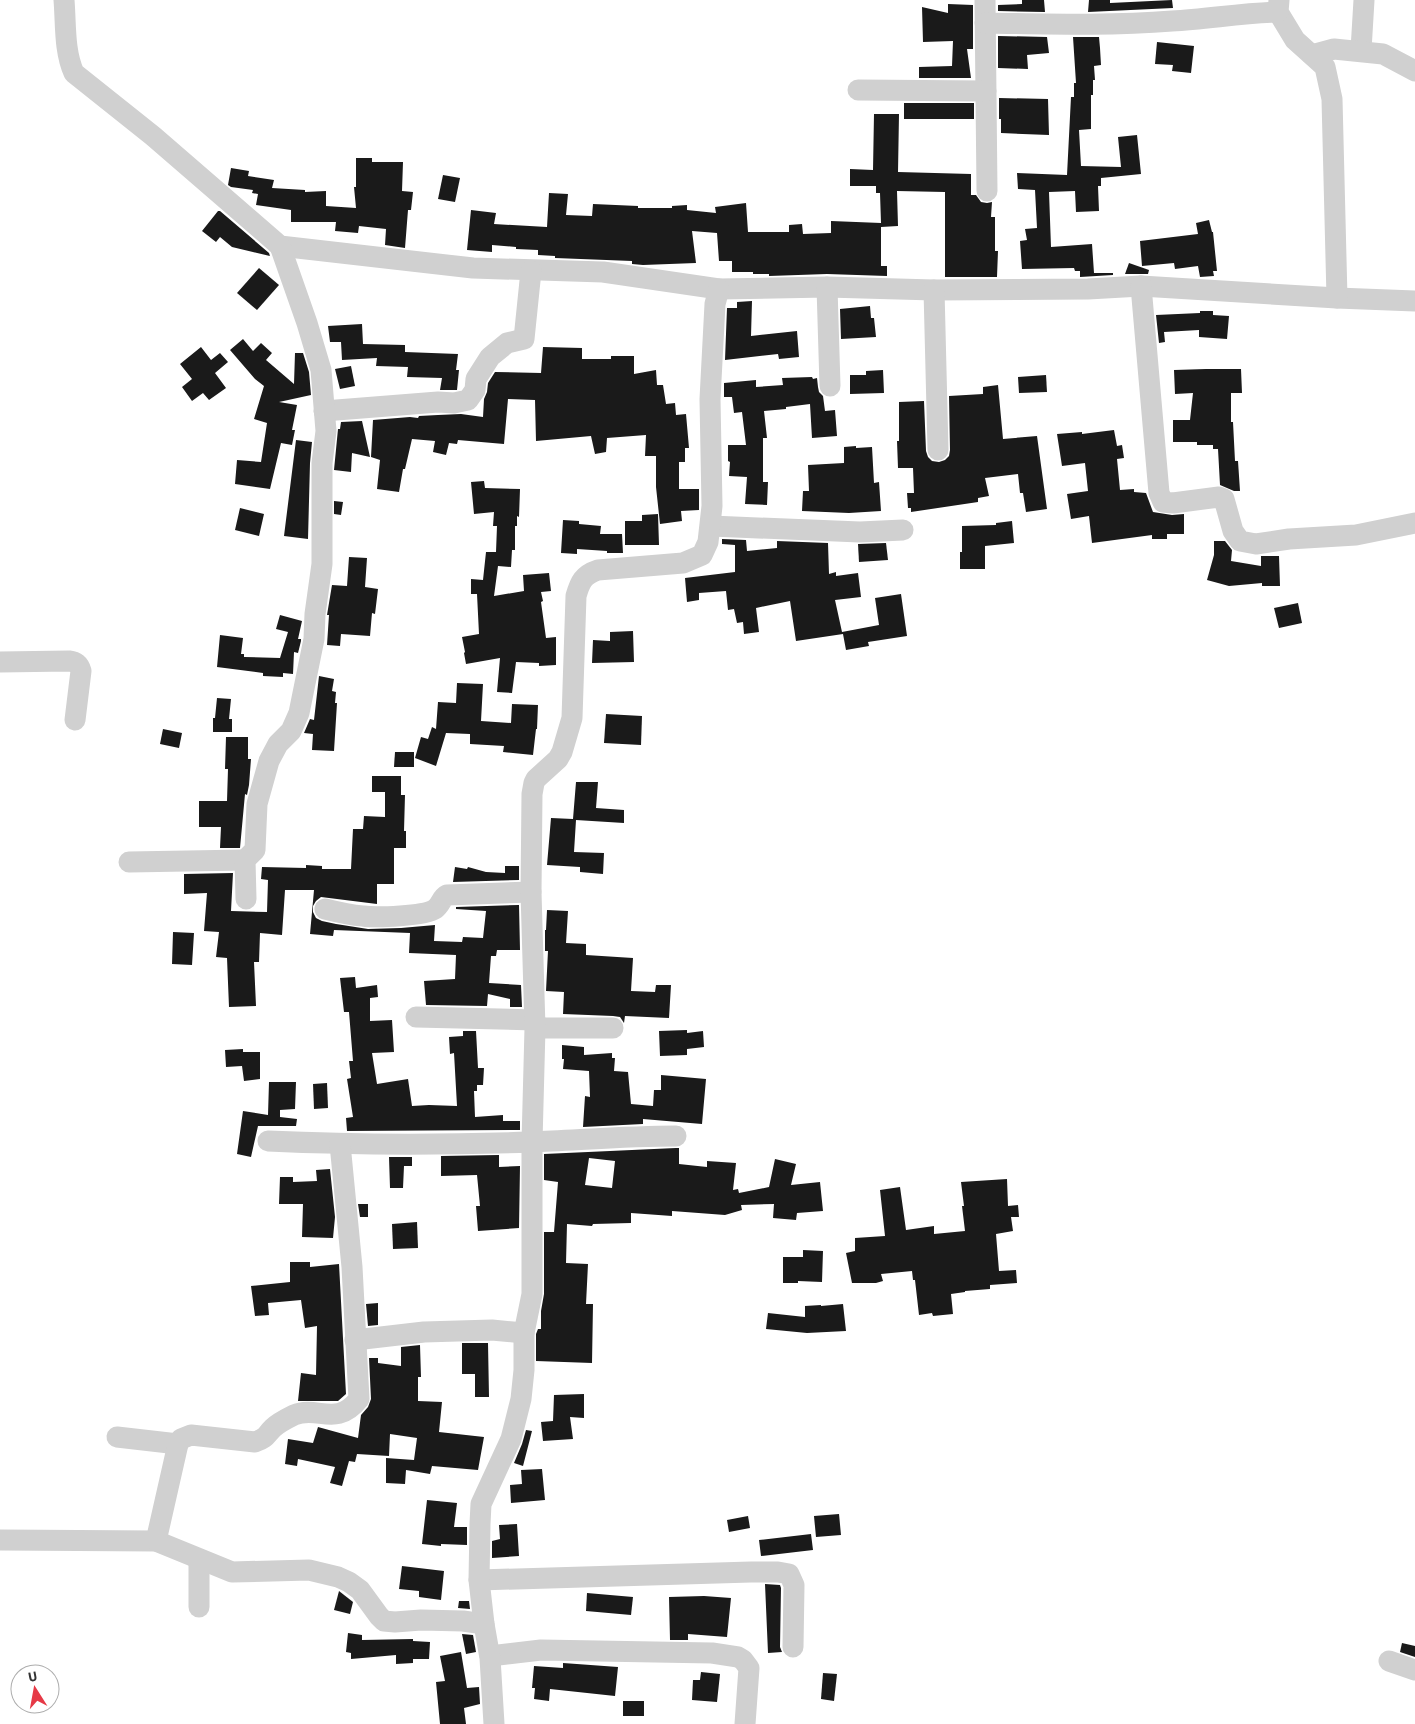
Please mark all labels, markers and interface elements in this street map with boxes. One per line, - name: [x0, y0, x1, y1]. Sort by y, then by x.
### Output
- north arrow: [10, 1664, 60, 1714]
- text: U: [26, 1667, 39, 1688]

